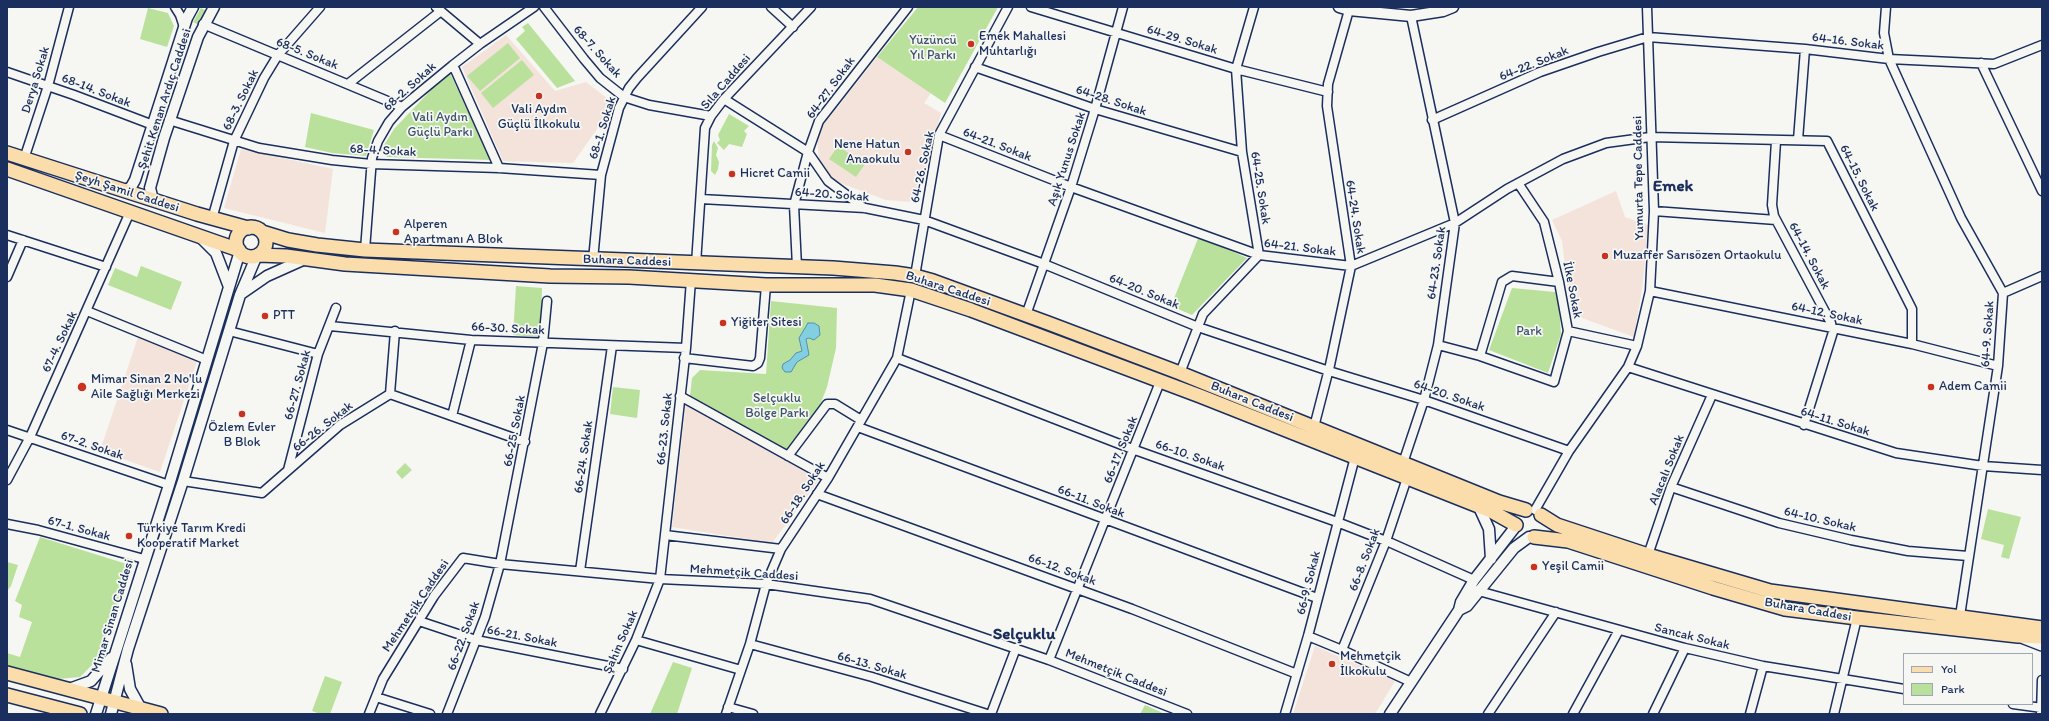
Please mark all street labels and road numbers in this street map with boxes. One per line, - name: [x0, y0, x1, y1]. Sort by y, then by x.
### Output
- street label: 68-7. Sokak: [569, 22, 625, 82]
- street label: 64-29. Sokak: [1145, 22, 1219, 58]
- street label: Şehit Kenan Ardıç Caddesi: [135, 27, 195, 171]
- street label: 64-16. Sokak: [1811, 30, 1885, 54]
- street label: 68-5. Sokak: [274, 34, 340, 74]
- street label: 64-22. Sokak: [1497, 43, 1571, 85]
- street label: Derya Sokak: [18, 45, 54, 115]
- street label: Sıla Caddesi: [698, 51, 754, 113]
- street label: 64-27. Sokak: [803, 54, 859, 122]
- street label: 68-2. Sokak: [380, 59, 440, 115]
- street label: 68-3. Sokak: [219, 67, 263, 133]
- street label: 68-14. Sokak: [59, 71, 133, 111]
- street label: 64-28. Sokak: [1074, 82, 1148, 120]
- street label: 68-1. Sokak: [586, 95, 620, 161]
- street label: Aşık Yunus Sokak: [1044, 110, 1090, 208]
- street label: Yumurta Tepe Caddesi: [1630, 116, 1648, 240]
- street label: 64-21. Sokak: [960, 125, 1034, 165]
- street label: 64-26. Sokak: [908, 129, 938, 205]
- street label: 68-4. Sokak: [349, 141, 417, 161]
- street label: 64-15. Sokak: [1836, 142, 1882, 214]
- street label: 64-25. Sokak: [1247, 151, 1273, 225]
- street label: Şeyh Şamil Caddesi: [73, 168, 181, 216]
- street label: 64-24. Sokak: [1341, 179, 1369, 255]
- street label: 64-20. Sokak: [794, 185, 870, 205]
- street label: 64-14. Sokak: [1785, 220, 1833, 292]
- street label: 64-23. Sokak: [1424, 225, 1450, 301]
- street label: 64-21. Sokak: [1263, 236, 1337, 260]
- street label: Buhara Caddesi: [583, 252, 671, 270]
- street label: İlke Sokak: [1559, 260, 1585, 320]
- street label: Buhara Caddesi: [904, 268, 992, 310]
- street label: 64-20. Sokak: [1107, 271, 1181, 313]
- street label: 64-12. Sokak: [1790, 299, 1864, 329]
- street label: 64-9. Sokak: [1978, 300, 1998, 368]
- street label: 67-4. Sokak: [39, 309, 81, 375]
- street label: 66-30. Sokak: [471, 319, 545, 339]
- street label: 66-27. Sokak: [281, 348, 315, 422]
- street label: 64-20. Sokak: [1411, 376, 1487, 416]
- street label: Buhara Caddesi: [1208, 378, 1296, 426]
- street label: 66-23. Sokak: [653, 392, 677, 466]
- street label: 66-25. Sokak: [500, 394, 530, 468]
- street label: 66-26. Sokak: [290, 399, 356, 455]
- street label: 64-11. Sokak: [1798, 404, 1872, 440]
- street label: 66-17. Sokak: [1100, 414, 1142, 486]
- street label: 66-24. Sokak: [571, 420, 597, 494]
- street label: 67-2. Sokak: [59, 428, 125, 464]
- street label: Alacalı Sokak: [1646, 432, 1688, 508]
- street label: 66-10. Sokak: [1153, 437, 1227, 475]
- street label: 66-18. Sokak: [777, 459, 829, 527]
- street label: 66-11. Sokak: [1055, 482, 1127, 522]
- street label: 64-10. Sokak: [1782, 504, 1858, 536]
- street label: 67-1. Sokak: [46, 513, 112, 545]
- street label: 66-8. Sokak: [1346, 526, 1384, 594]
- street label: 66-9. Sokak: [1293, 549, 1325, 617]
- street label: 66-12. Sokak: [1026, 550, 1098, 590]
- street label: Mehmetçik Caddesi: [379, 557, 453, 655]
- street label: Mimar Sinan Caddesi: [88, 558, 138, 674]
- street label: Mehmetçik Caddesi: [689, 561, 799, 585]
- street label: Buhara Caddesi: [1763, 595, 1853, 625]
- street label: 66-22. Sokak: [444, 599, 484, 673]
- street label: Şahin Sokak: [600, 608, 642, 676]
- street label: Sancak Sokak: [1653, 620, 1731, 654]
- street label: 66-21. Sokak: [485, 623, 559, 651]
- street label: Mehmetçik Caddesi: [1063, 645, 1169, 701]
- street label: 66-13. Sokak: [835, 649, 909, 683]

